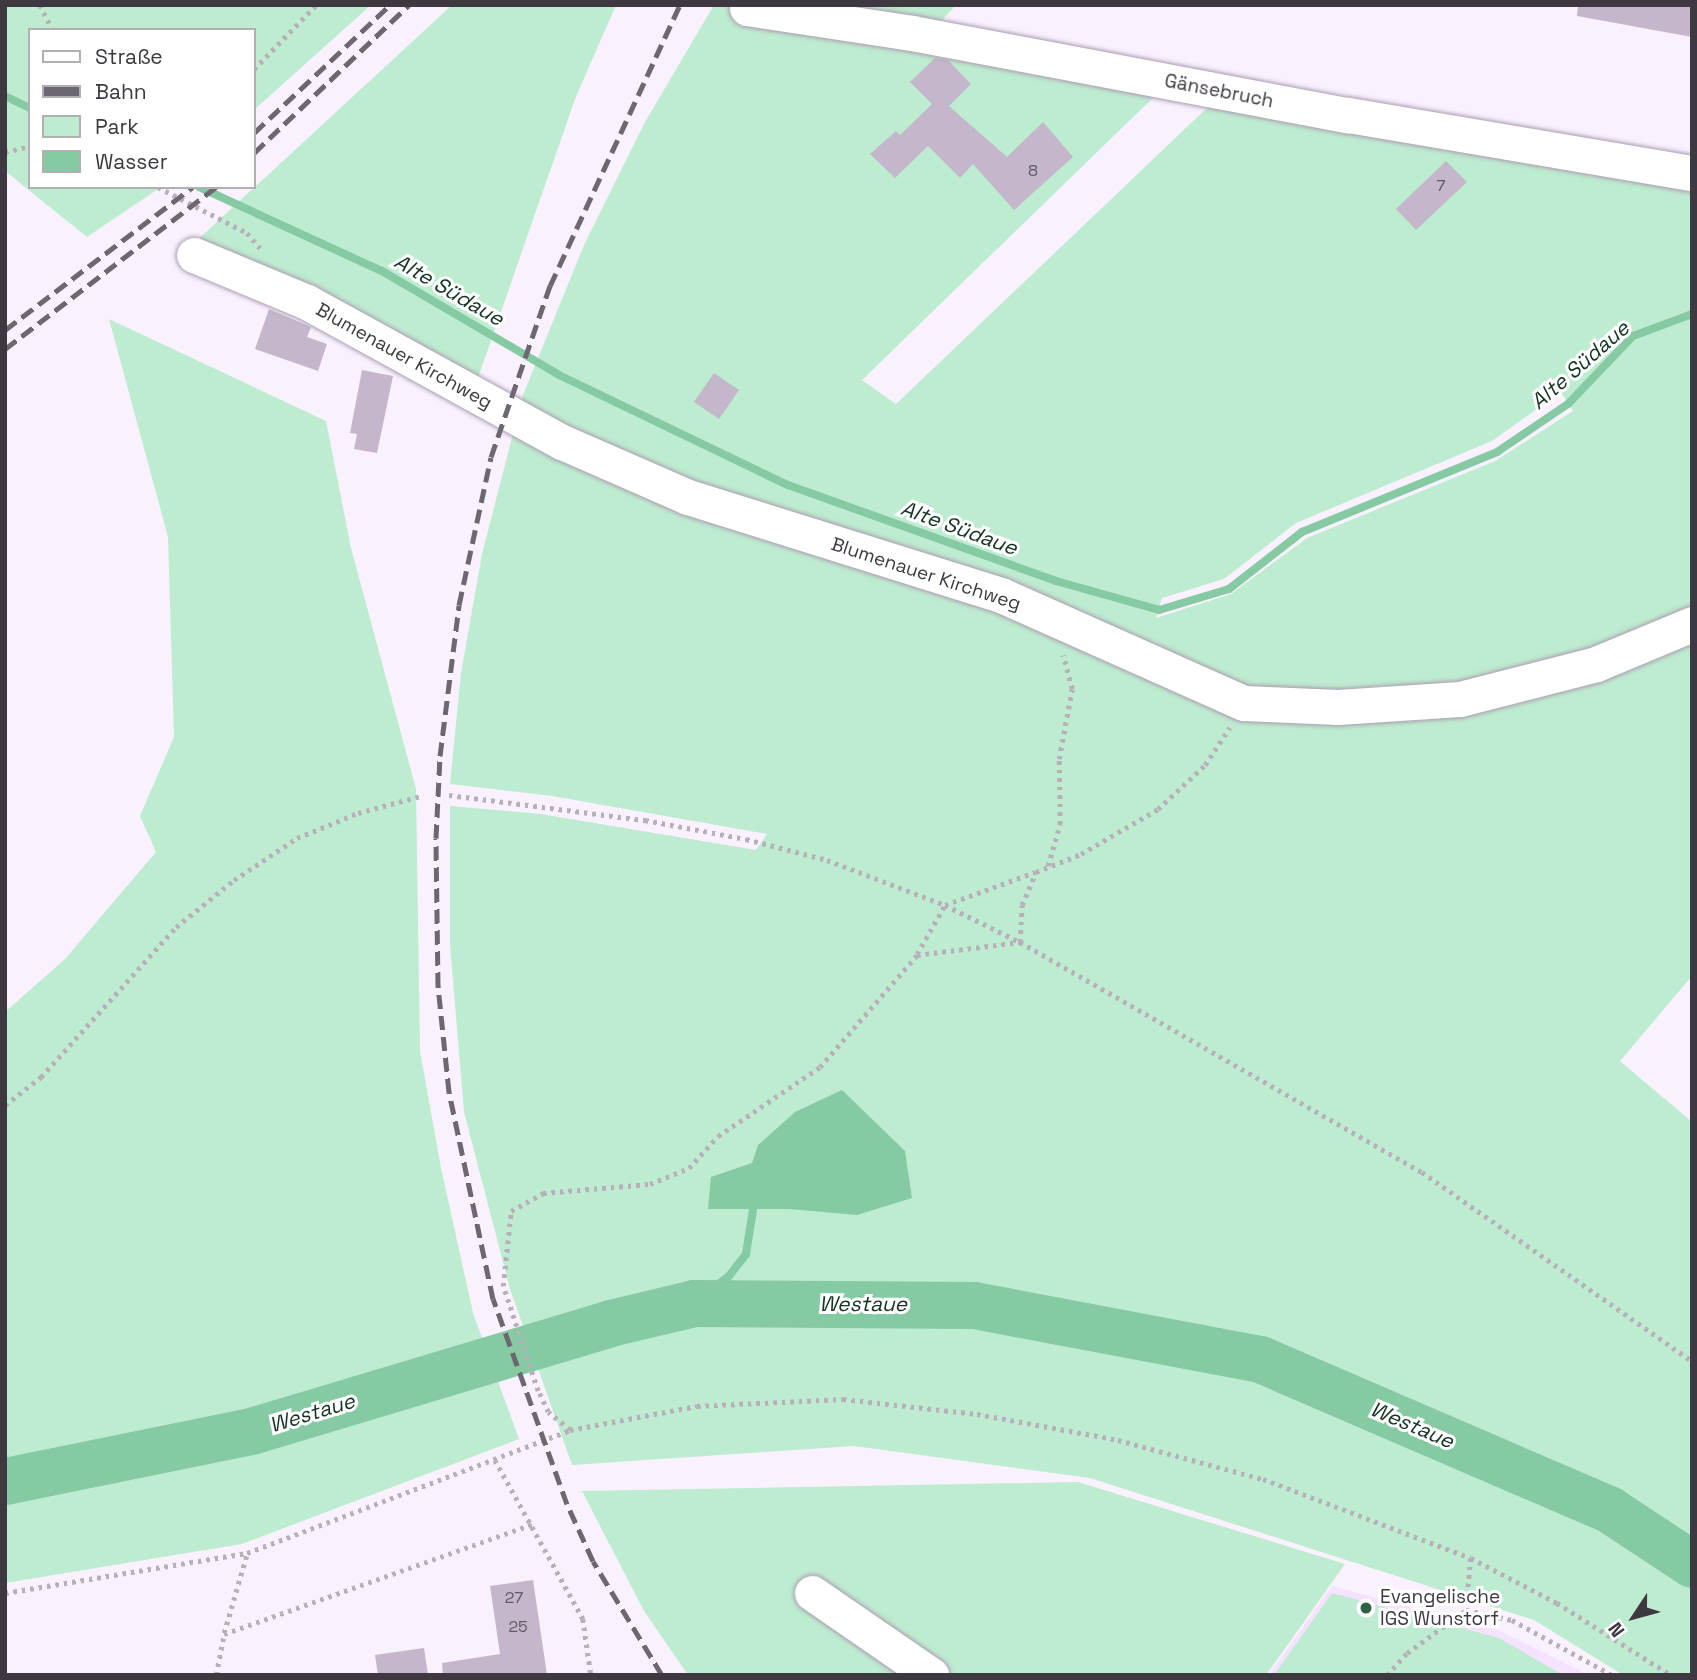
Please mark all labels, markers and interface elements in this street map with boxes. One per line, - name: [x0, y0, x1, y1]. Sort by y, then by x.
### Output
- legend: [28, 28, 256, 189]
- text: Straße: [95, 43, 163, 70]
- street label: Gänsebruch: [1163, 69, 1275, 113]
- text: Bahn: [95, 78, 147, 105]
- text: Park: [95, 113, 139, 140]
- text: Wasser: [95, 148, 168, 175]
- house number: 8: [1028, 161, 1038, 181]
- house number: 7: [1436, 176, 1446, 196]
- water label: Alte Südaue: [390, 249, 508, 331]
- street label: Blumenauer Kirchweg: [312, 298, 496, 414]
- water label: Alte Südaue: [1526, 316, 1634, 414]
- water label: Alte Südaue: [897, 495, 1021, 561]
- street label: Blumenauer Kirchweg: [828, 533, 1024, 615]
- water label: Westaue: [819, 1291, 907, 1317]
- water label: Westaue: [266, 1388, 358, 1438]
- water label: Westaue: [1367, 1396, 1457, 1454]
- north arrow: [1599, 1582, 1669, 1652]
- place label: Evangelische IGS Wunstorf: [1380, 1586, 1500, 1630]
- house number: 27: [505, 1588, 523, 1608]
- marker: Evangelische IGS Wunstorf: [1358, 1600, 1374, 1616]
- house number: 25: [508, 1617, 528, 1637]
- text: N: [1603, 1617, 1630, 1642]

